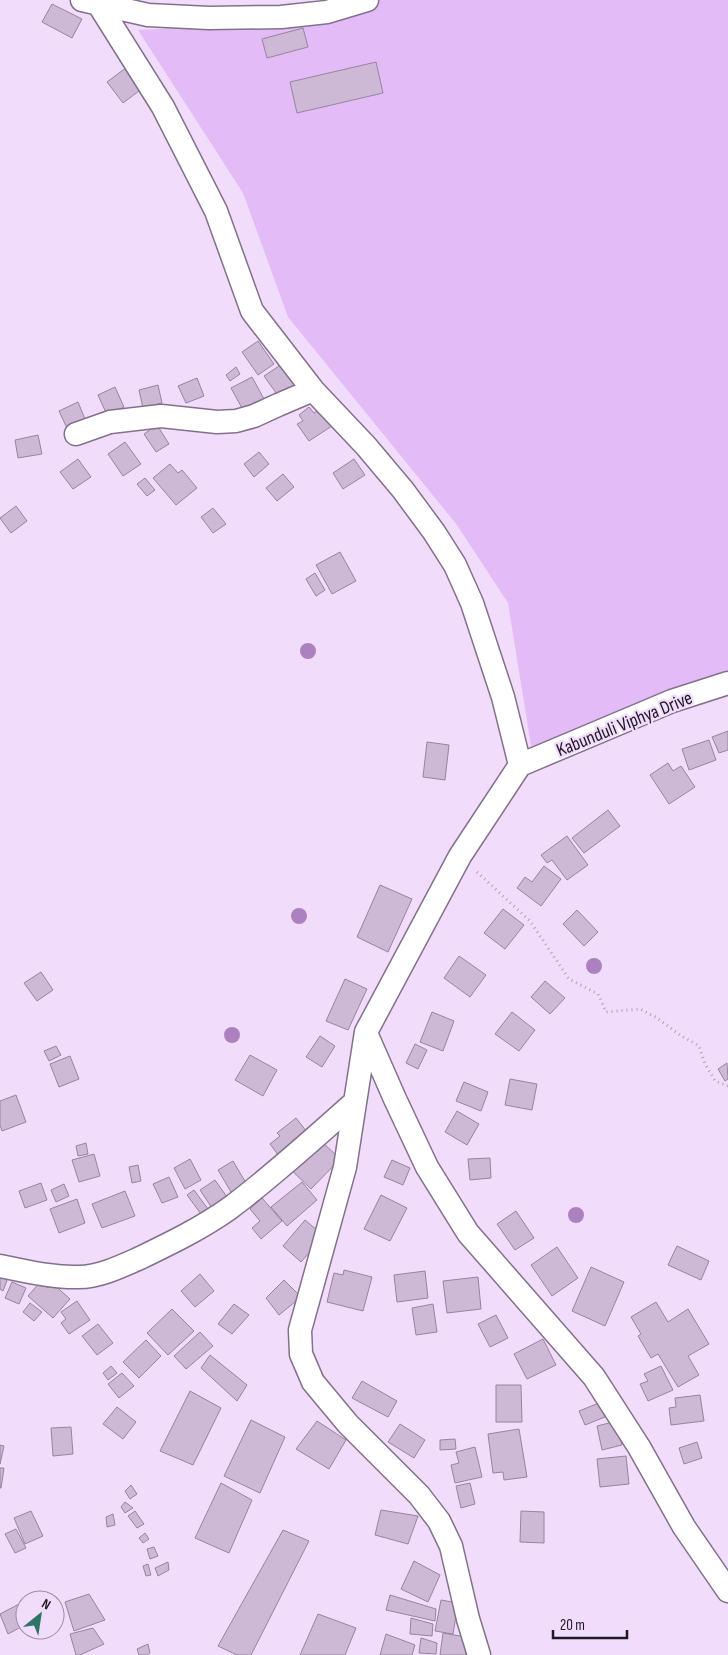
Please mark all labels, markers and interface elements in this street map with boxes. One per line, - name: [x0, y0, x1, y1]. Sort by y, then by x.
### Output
- street label: Kabunduli Viphya Drive: [553, 687, 696, 762]
- north arrow: [15, 1590, 65, 1640]
- text: N: [39, 1595, 54, 1613]
- scale bar: [553, 1608, 627, 1640]
- text: 20 m: [560, 1616, 585, 1635]

